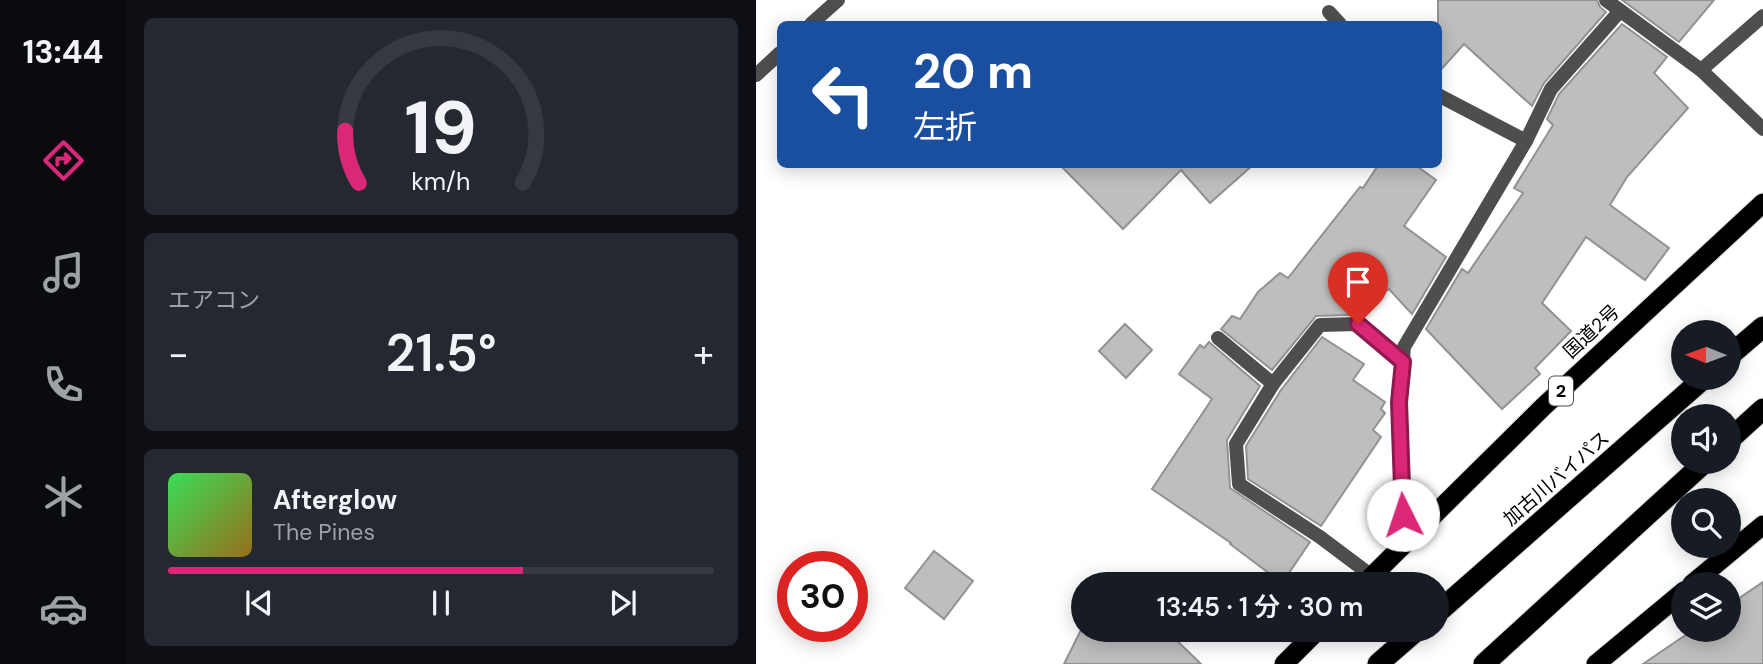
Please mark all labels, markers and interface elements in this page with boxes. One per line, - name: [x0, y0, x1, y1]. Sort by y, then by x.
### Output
- text: 13:44: [23, 31, 103, 73]
- text: 20 m: [913, 39, 1033, 103]
- icon: left: [798, 49, 889, 140]
- text: 19: [405, 81, 477, 176]
- text: 左折: [913, 106, 977, 148]
- icon: directions: [39, 136, 88, 185]
- text: km/h: [411, 164, 471, 197]
- icon: music: [39, 248, 88, 297]
- pin: [1328, 252, 1388, 324]
- icon: arrive: [1339, 263, 1377, 301]
- text: エアコン: [168, 285, 260, 315]
- street label: 国道2号: [1558, 299, 1625, 364]
- text: 21.5°: [385, 319, 497, 387]
- north arrow: [1671, 320, 1741, 390]
- map controls: [1671, 320, 1741, 642]
- text: −: [168, 329, 189, 379]
- text: +: [693, 329, 714, 379]
- icon: phone: [39, 360, 88, 409]
- road number: 2: [1549, 376, 1573, 405]
- button: sound: [1671, 404, 1741, 474]
- street label: 加古川バイパス: [1498, 425, 1615, 531]
- icon: climate: [39, 472, 88, 521]
- position arrow: [1366, 478, 1440, 552]
- text: Afterglow: [273, 483, 397, 517]
- button: search: [1671, 488, 1741, 558]
- text: The Pines: [273, 517, 375, 547]
- speed limit sign: 30: [777, 551, 868, 642]
- button: layers: [1671, 572, 1741, 642]
- icon: car: [39, 584, 88, 633]
- icon: previous: [240, 584, 278, 622]
- icon: pause: [422, 584, 460, 622]
- icon: next: [604, 584, 642, 622]
- text: 13:45 · 1 分 · 30 m: [1157, 590, 1363, 624]

